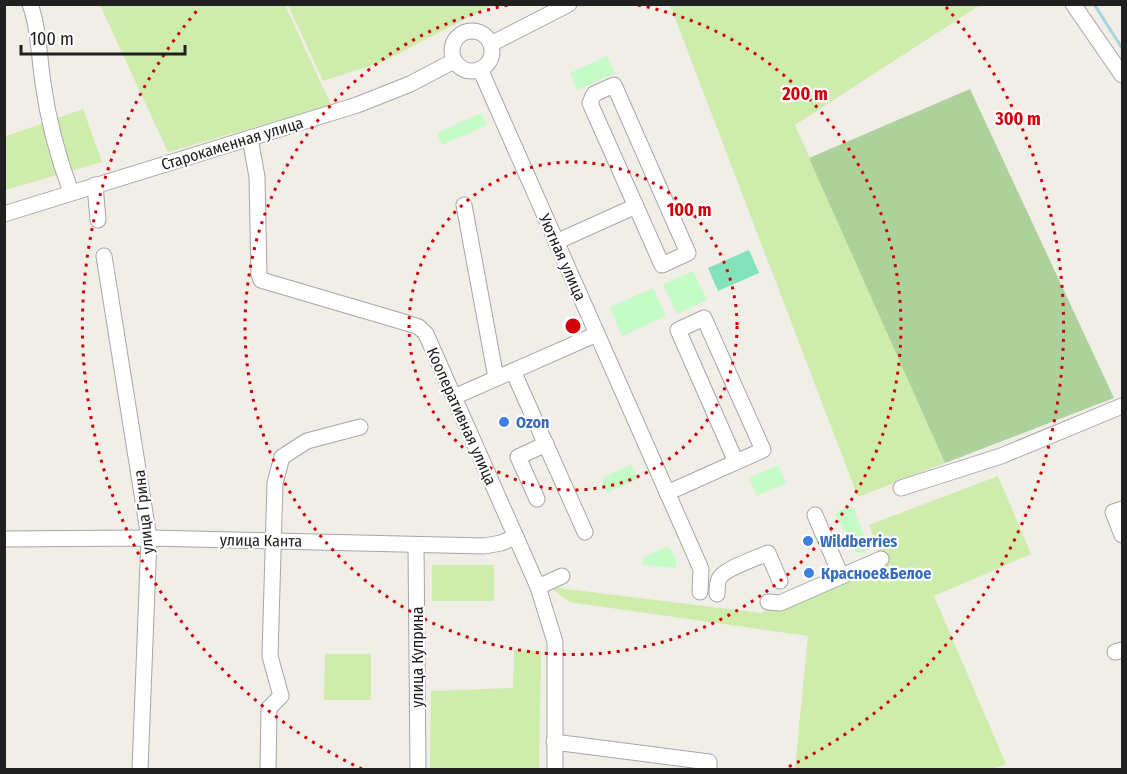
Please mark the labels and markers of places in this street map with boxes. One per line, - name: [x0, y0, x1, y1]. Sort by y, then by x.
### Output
- centre of rings: [563, 316, 583, 336]
- place label: Ozon: [516, 413, 549, 432]
- marker: Ozon: [497, 415, 511, 429]
- place label: Wildberries: [820, 532, 897, 551]
- marker: Wildberries: [801, 534, 815, 548]
- place label: Красное&Белое: [821, 564, 931, 583]
- marker: Красное&Белое: [802, 566, 816, 580]

